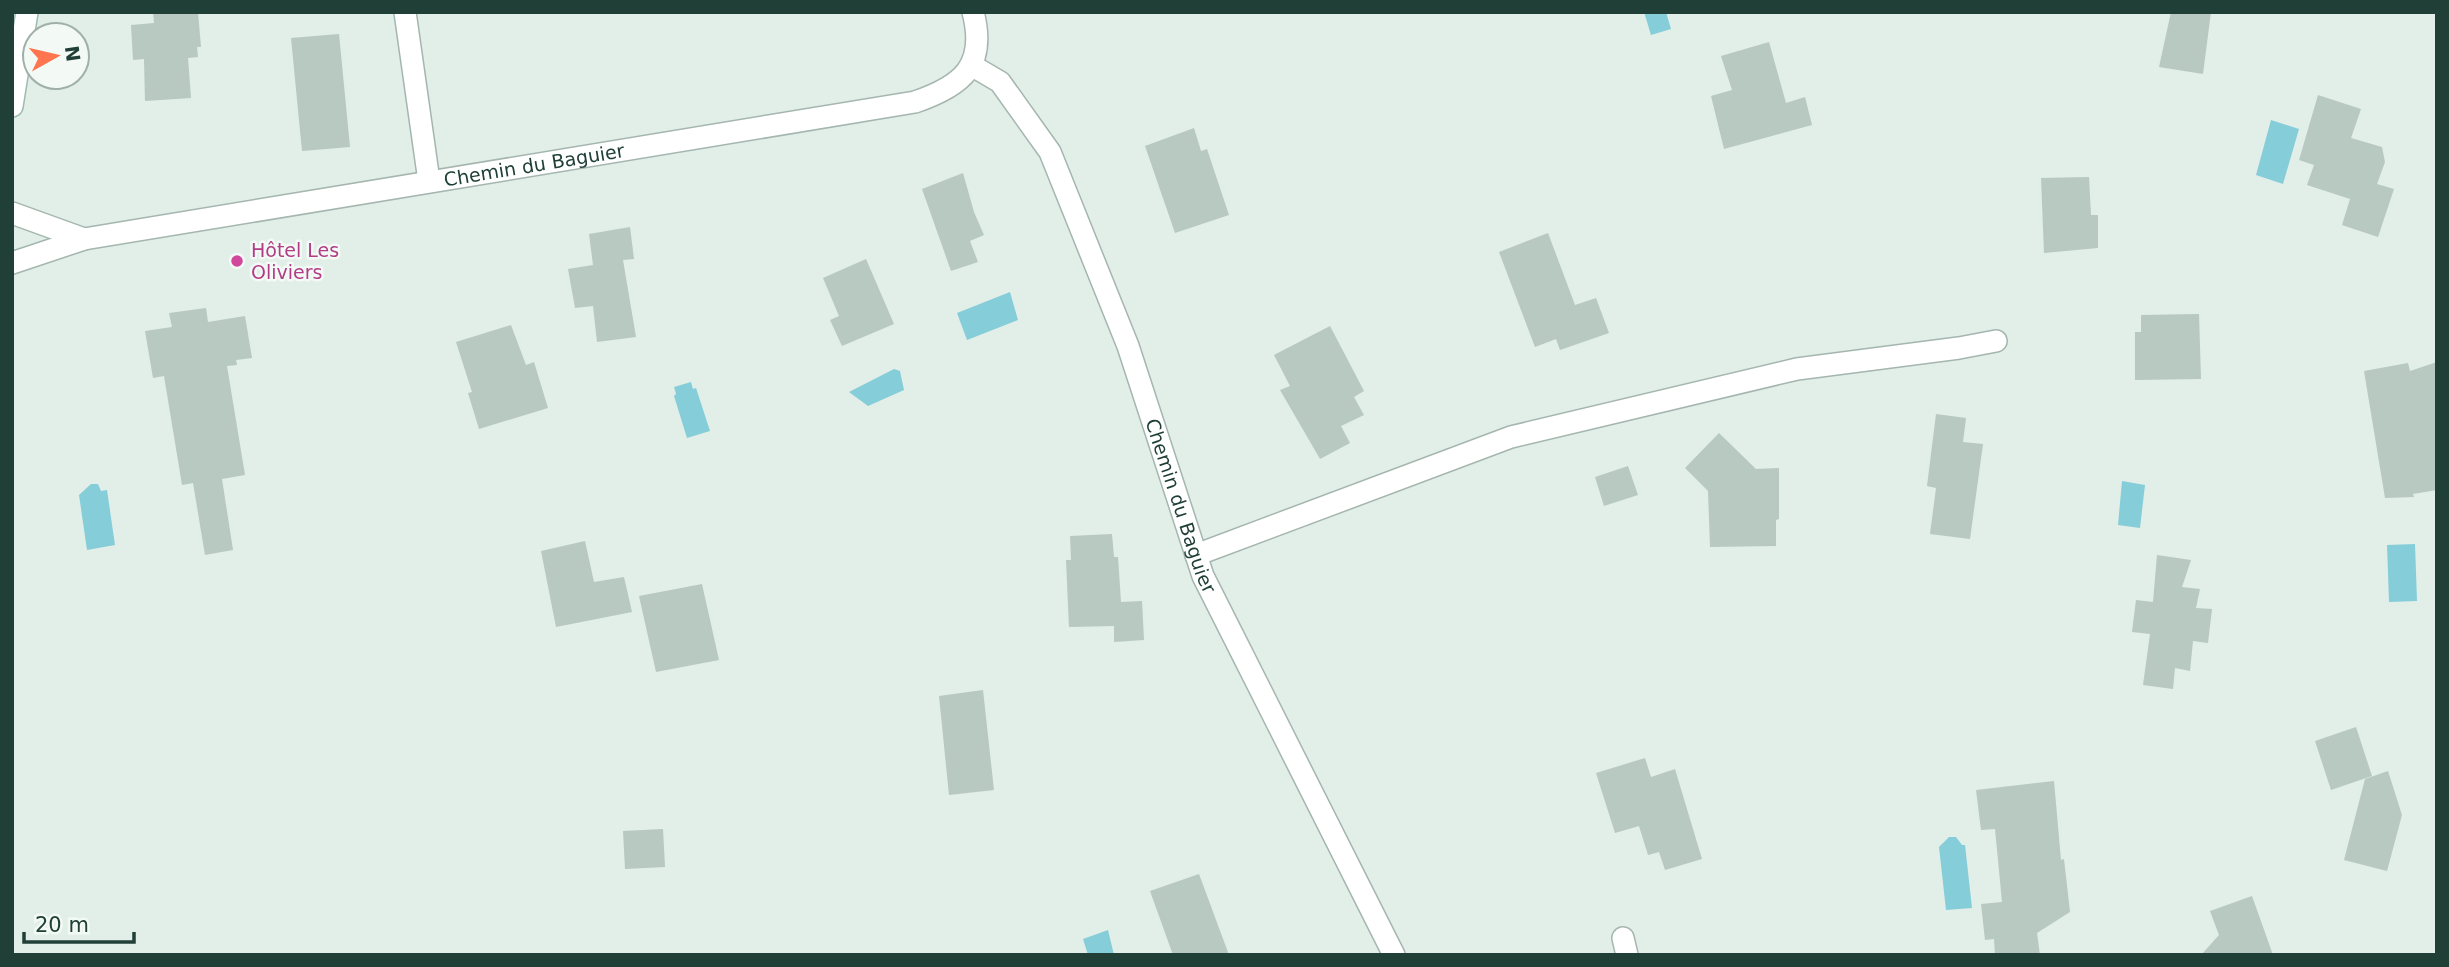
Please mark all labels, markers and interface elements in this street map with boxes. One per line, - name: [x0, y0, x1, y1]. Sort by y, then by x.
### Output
- north arrow: [21, 21, 91, 91]
- text: N: [61, 44, 85, 63]
- street label: Chemin du Baguier: [442, 139, 626, 191]
- place label: Hôtel Les Oliviers: [251, 239, 339, 283]
- marker: Hôtel Les Oliviers: [229, 253, 245, 269]
- street label: Chemin du Baguier: [1141, 416, 1221, 597]
- scale bar: [24, 900, 135, 944]
- text: 20 m: [35, 913, 89, 937]

